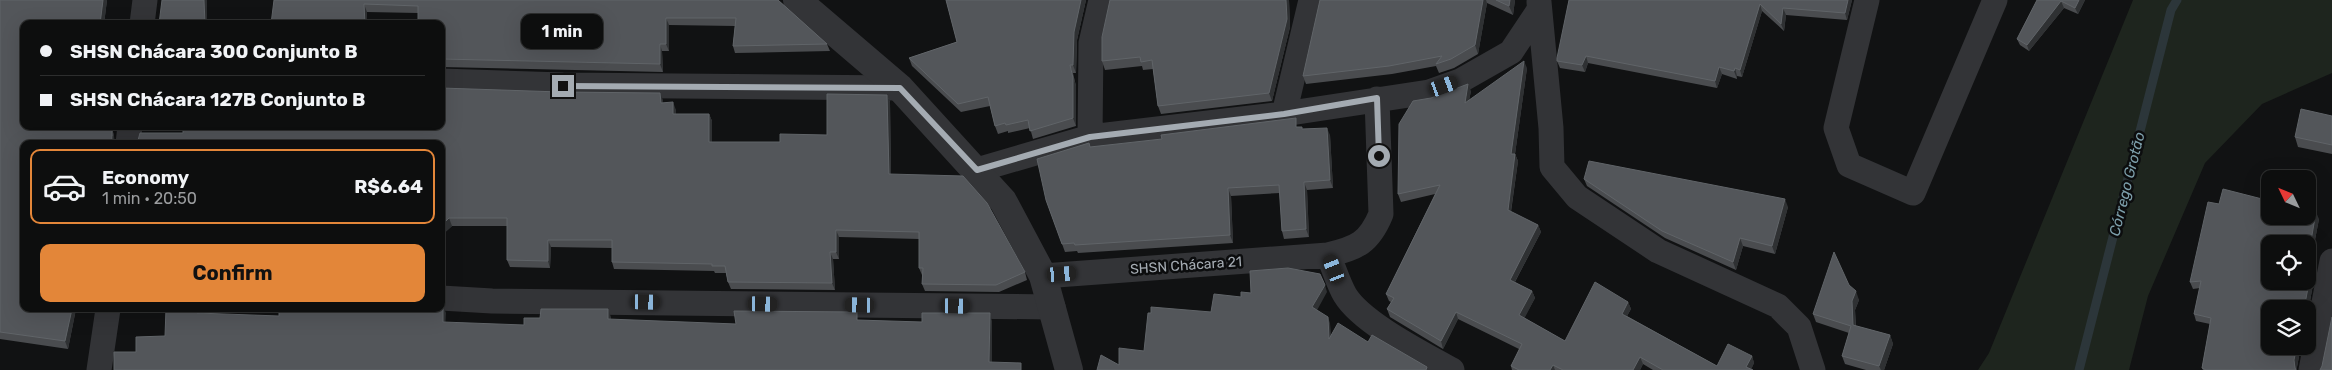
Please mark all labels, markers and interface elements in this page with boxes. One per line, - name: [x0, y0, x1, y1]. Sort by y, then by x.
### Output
- callout: 1 min: [522, 13, 604, 48]
- text: 1 min: [542, 22, 582, 41]
- text: SHSN Chácara 300 Conjunto B: [70, 40, 358, 63]
- car: [1427, 74, 1460, 98]
- route end: [552, 75, 574, 97]
- text: SHSN Chácara 127B Conjunto B: [70, 88, 365, 111]
- water label: Córrego Grotão: [2105, 130, 2149, 238]
- route start: [1368, 145, 1390, 167]
- icon: car: [42, 164, 87, 209]
- text: Economy: [102, 166, 189, 189]
- north arrow: [2261, 170, 2316, 225]
- map controls: [2261, 170, 2316, 355]
- text: R$6.64: [354, 175, 423, 198]
- text: 1 min · 20:50: [102, 189, 197, 208]
- button: locate: [2261, 235, 2316, 290]
- button: Confirm: [40, 244, 425, 302]
- car: [1321, 252, 1346, 286]
- street label: SHSN Chácara 21: [1129, 253, 1243, 278]
- car: [1046, 265, 1077, 283]
- car: [630, 294, 661, 310]
- car: [747, 296, 778, 312]
- car: [844, 297, 875, 313]
- car: [940, 298, 971, 314]
- button: layers: [2261, 300, 2316, 355]

